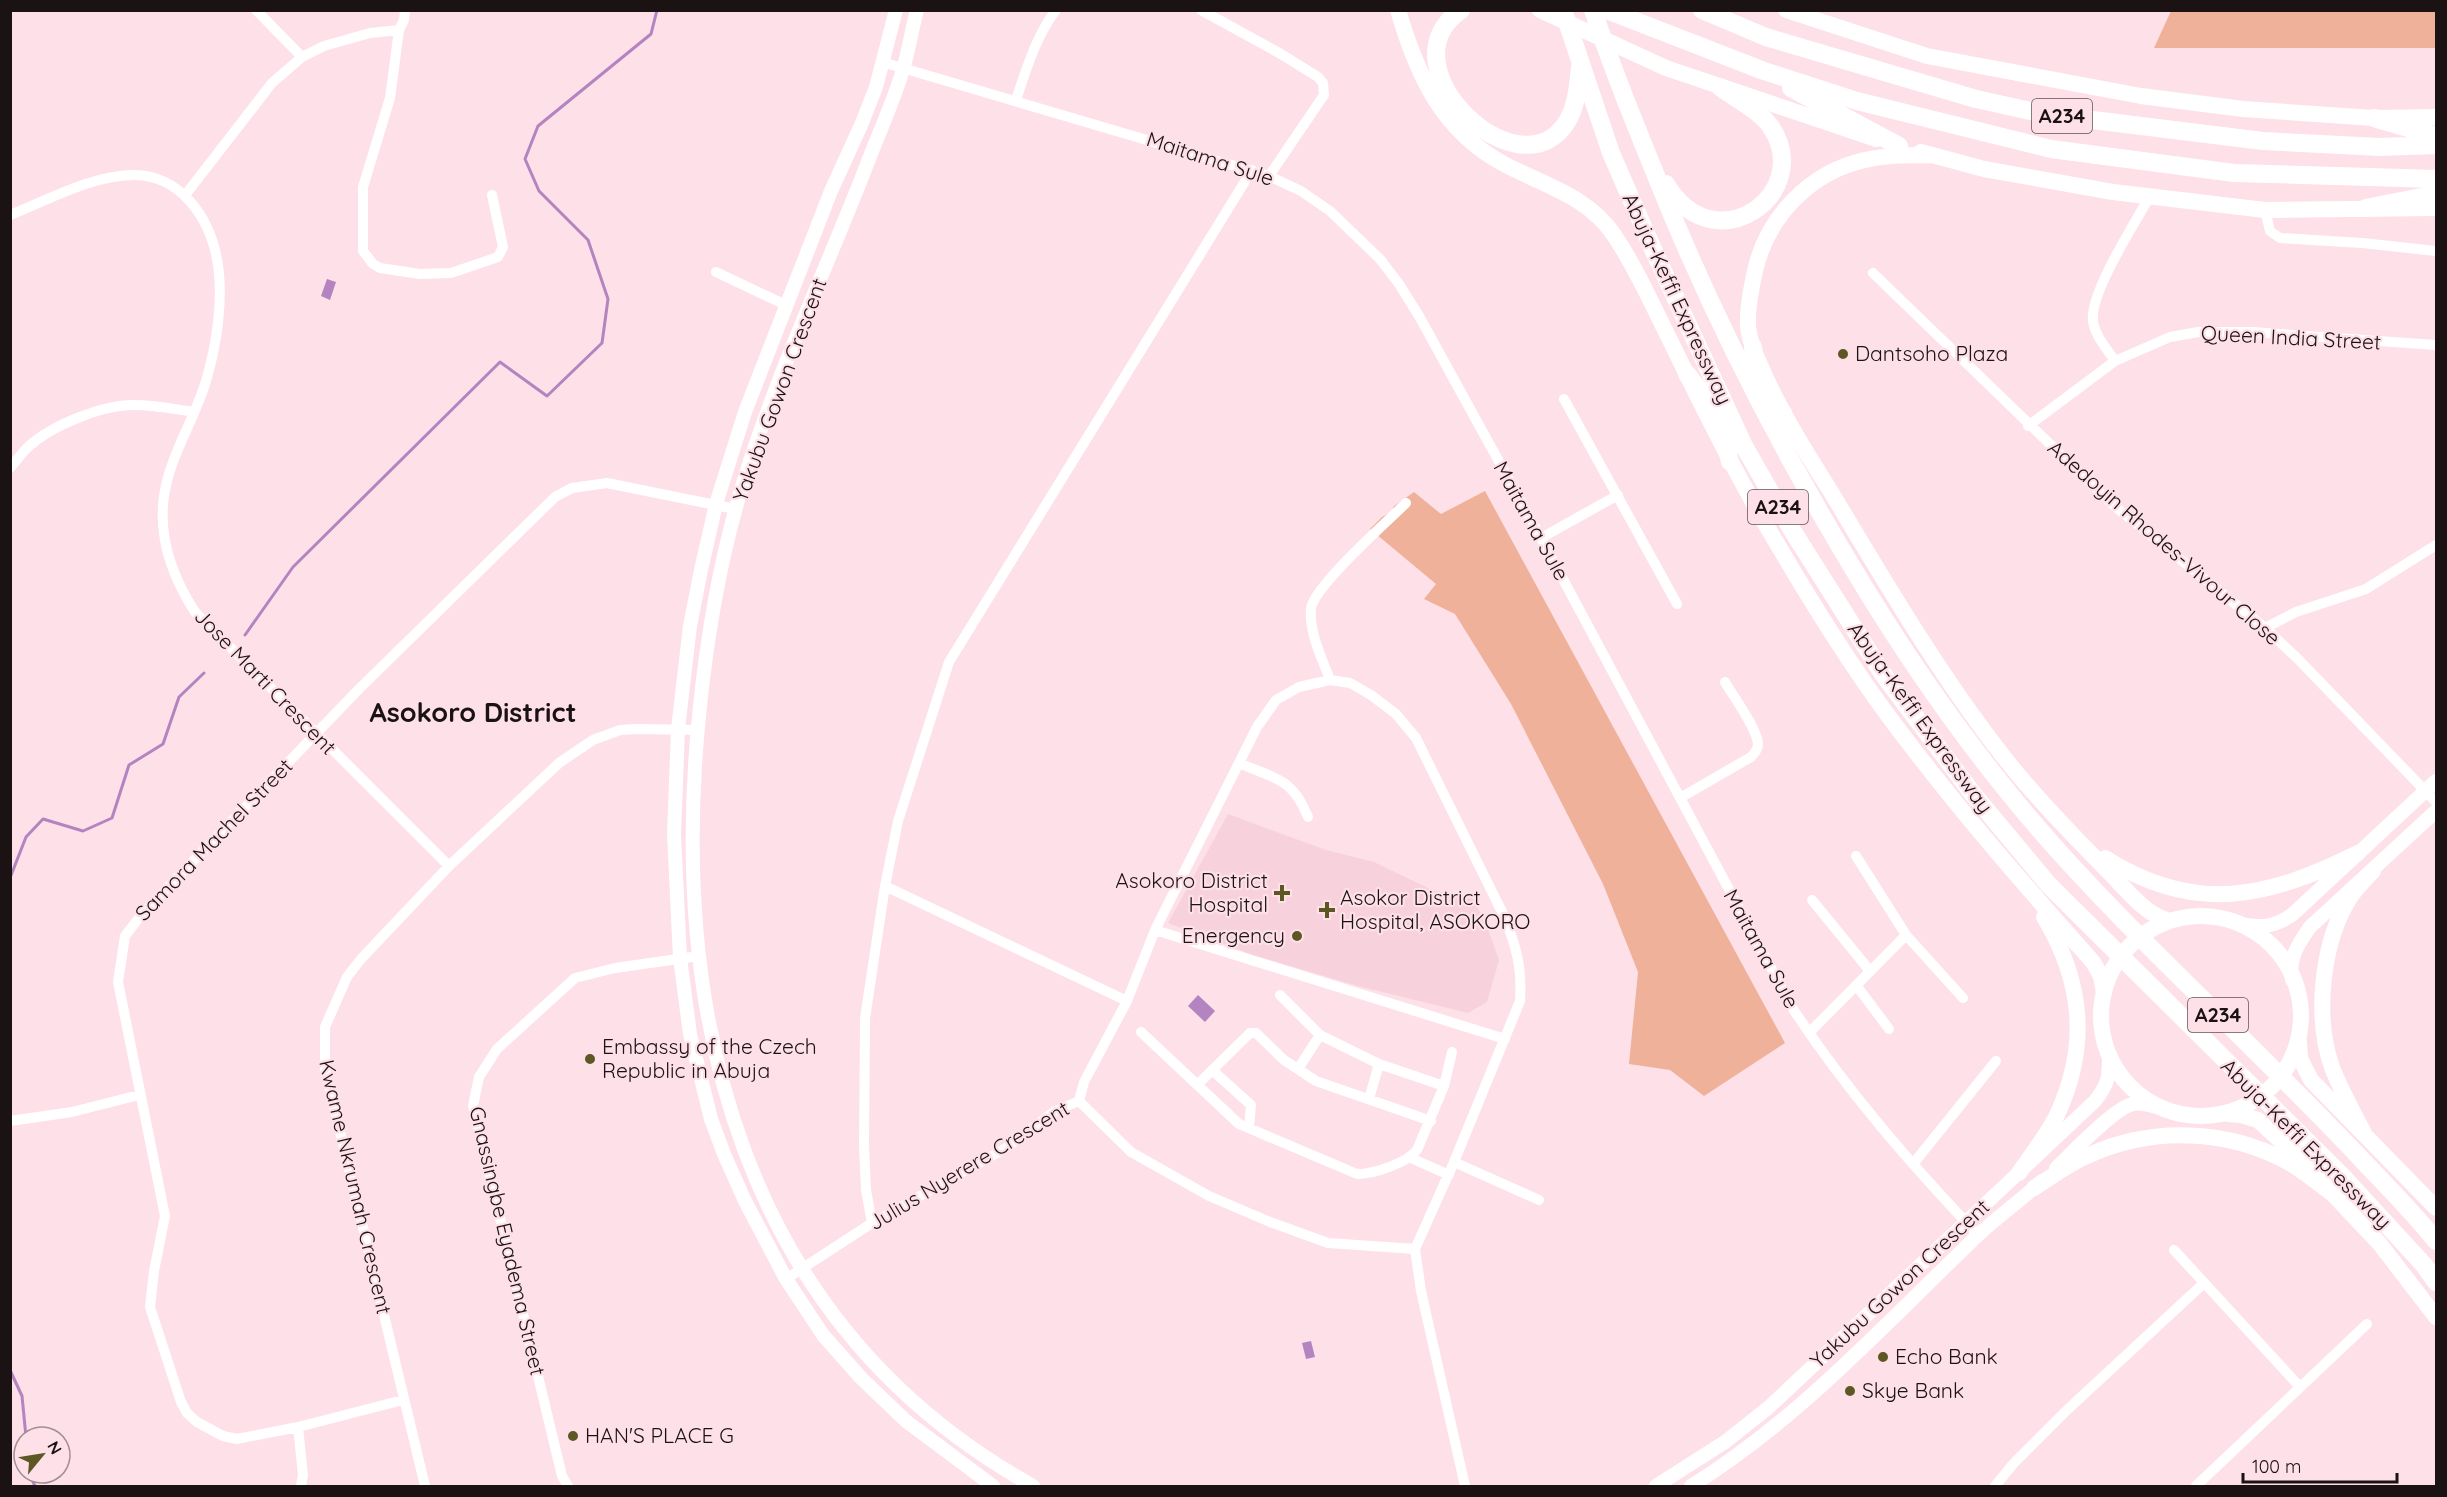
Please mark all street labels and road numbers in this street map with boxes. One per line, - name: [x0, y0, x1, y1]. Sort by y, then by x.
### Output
- road number: A234: [2032, 99, 2092, 133]
- street label: Maitama Sule: [1143, 125, 1277, 191]
- street label: Abuja-Keffi Expressway: [1617, 189, 1738, 408]
- street label: Yakubu Gowon Crescent: [726, 274, 832, 505]
- street label: Queen India Street: [2200, 319, 2382, 355]
- street label: Adedoyin Rhodes-Vivour Close: [2043, 434, 2286, 650]
- street label: Maitama Sule: [1488, 456, 1575, 585]
- road number: A234: [1748, 490, 1808, 524]
- street label: Jose Marti Crescent: [189, 603, 342, 760]
- street label: Abuja-Keffi Expressway: [1843, 617, 1999, 818]
- street label: Samora Machel Street: [129, 753, 297, 926]
- street label: Maitama Sule: [1718, 884, 1805, 1013]
- road number: A234: [2188, 998, 2248, 1032]
- street label: Abuja-Keffi Expressway: [2216, 1053, 2397, 1234]
- street label: Kwame Nkrumah Crescent: [314, 1057, 398, 1317]
- street label: Julius Nyerere Crescent: [863, 1095, 1074, 1235]
- street label: Gnassingbe Eyadema Street: [464, 1104, 552, 1378]
- street label: Yakubu Gowon Crescent: [1804, 1193, 1994, 1373]

